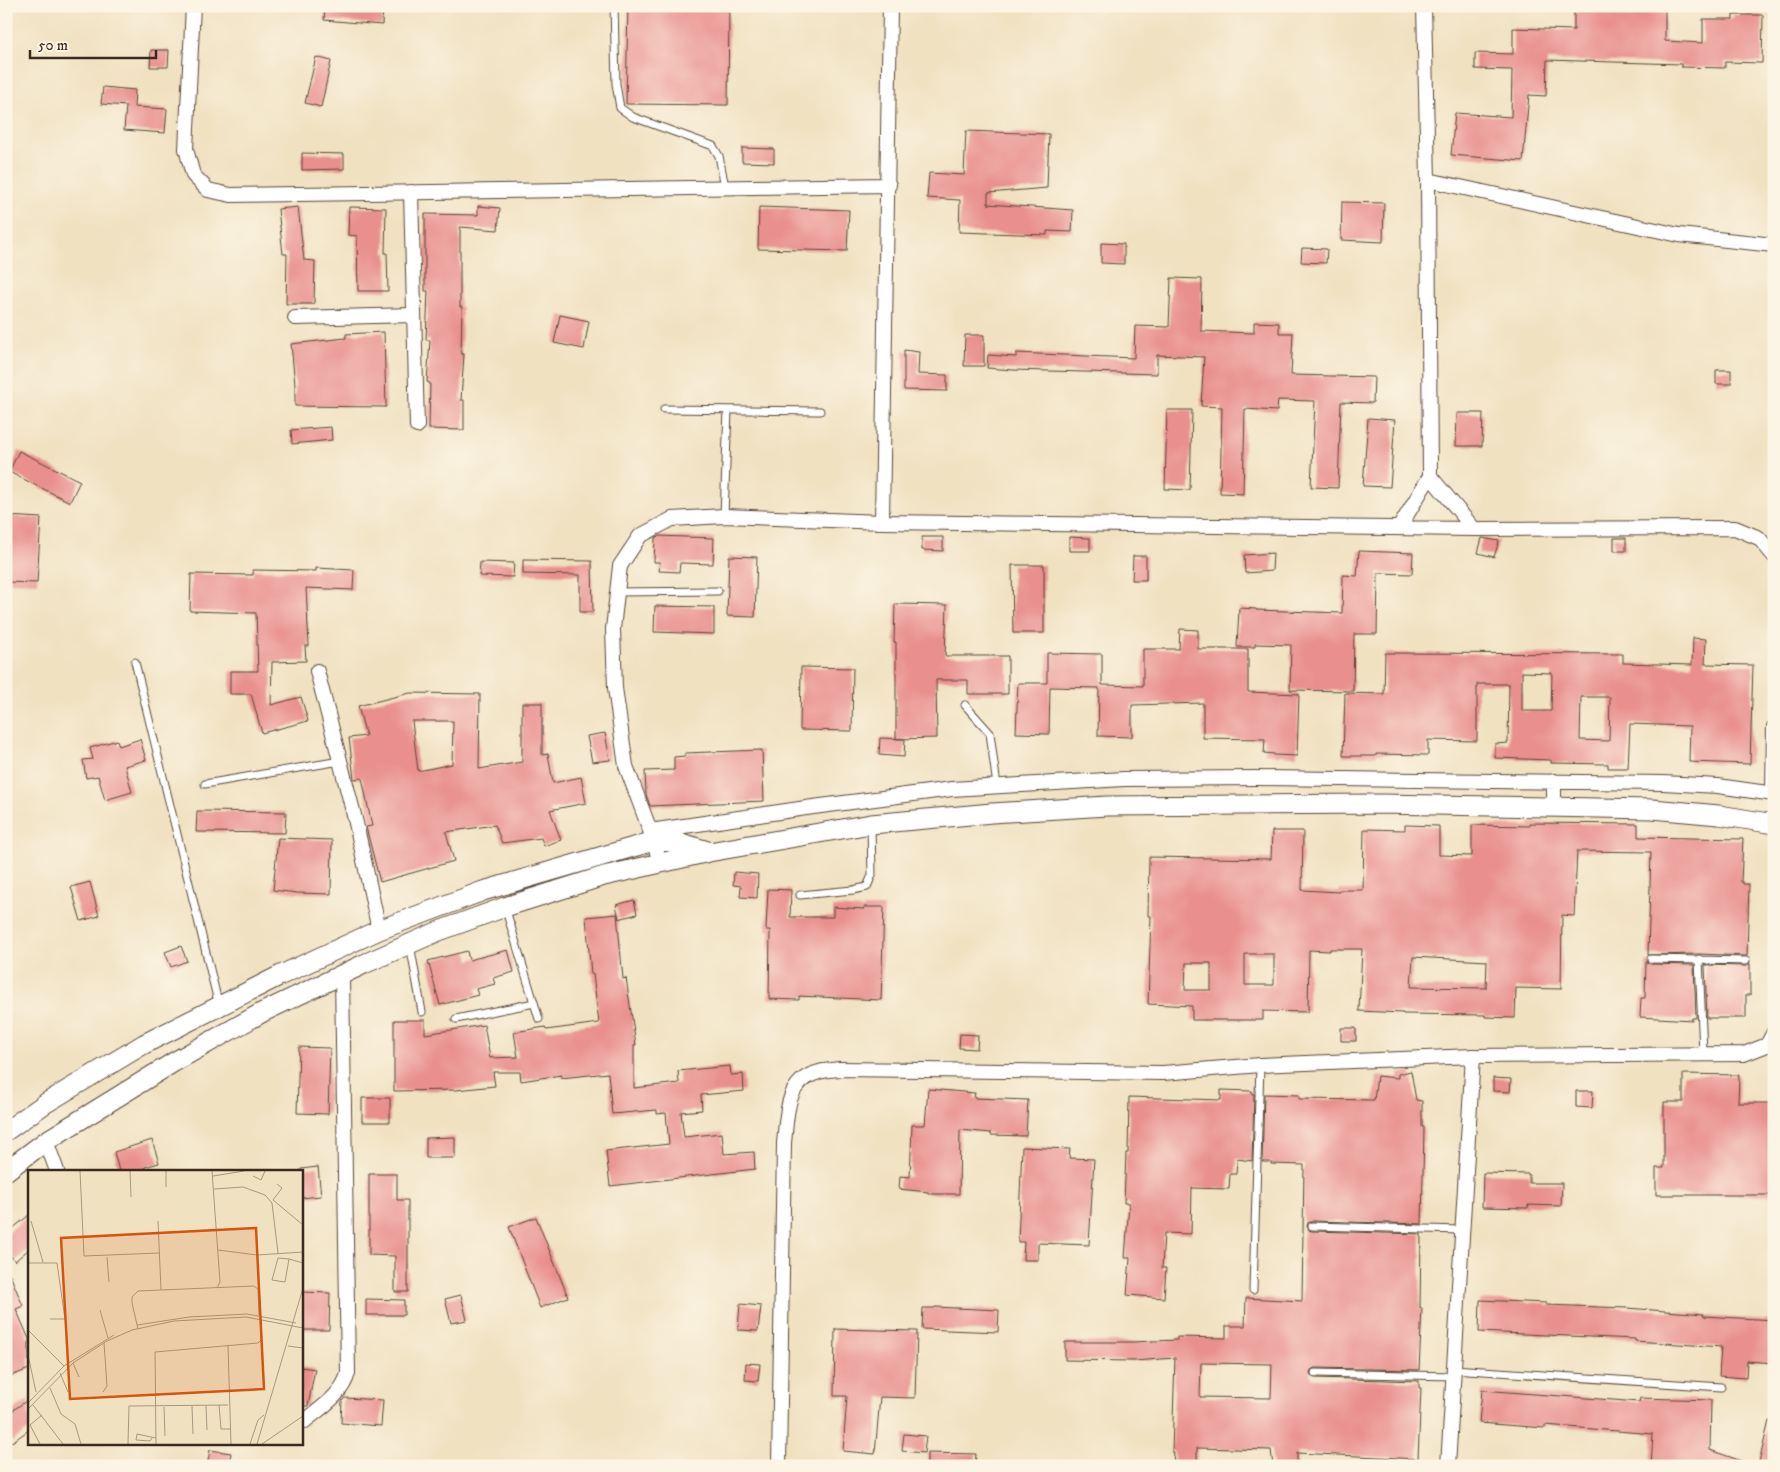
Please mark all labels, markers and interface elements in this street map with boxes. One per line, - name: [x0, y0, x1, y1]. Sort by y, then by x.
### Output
- scale bar: [30, 28, 156, 60]
- text: 50 m: [38, 36, 68, 55]
- inset map: [28, 1170, 302, 1444]

